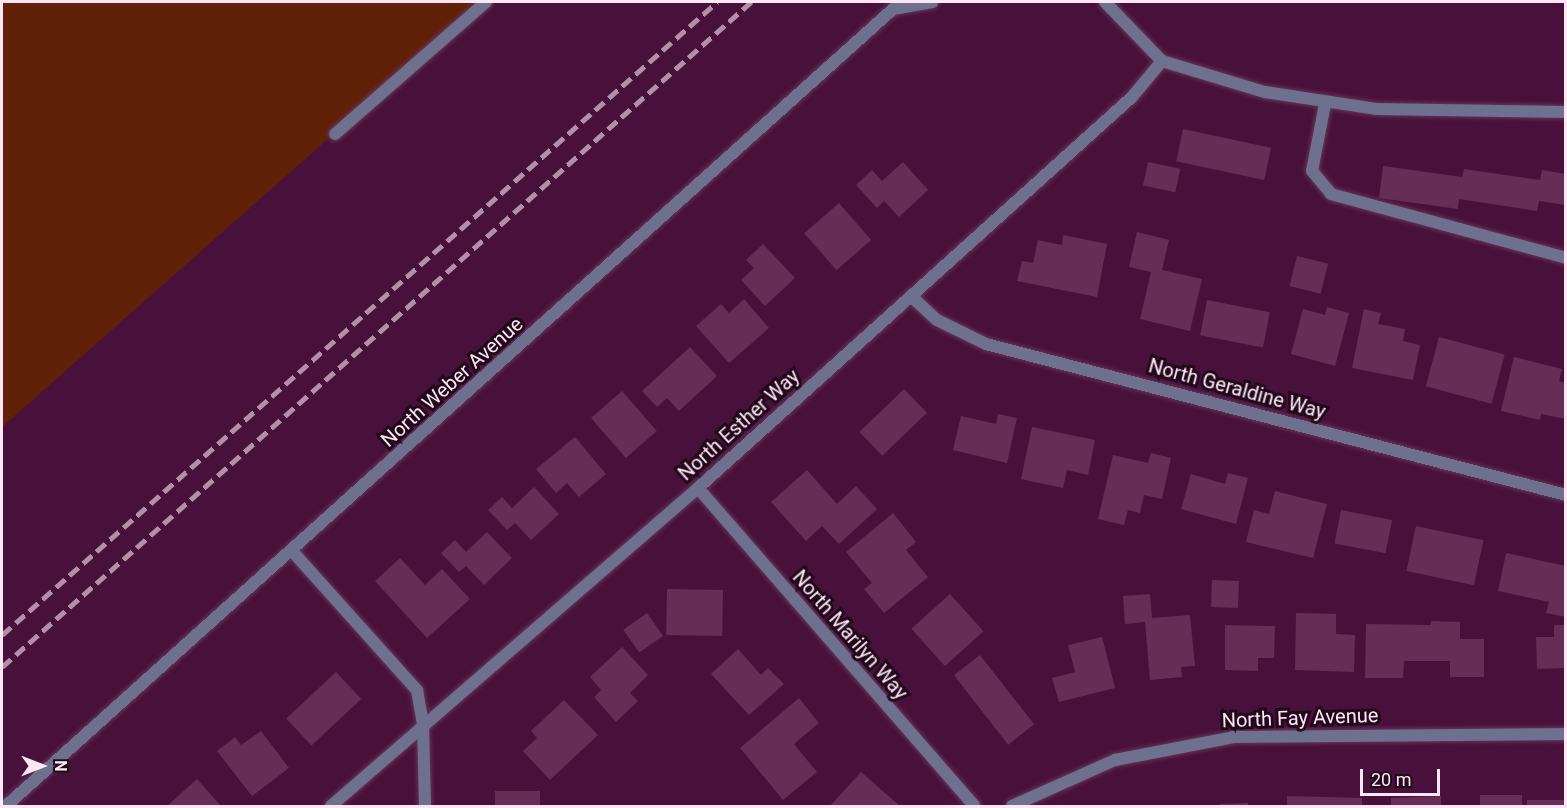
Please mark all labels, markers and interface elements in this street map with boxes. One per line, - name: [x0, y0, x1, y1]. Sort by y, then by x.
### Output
- street label: North Weber Avenue: [376, 312, 528, 452]
- street label: North Geraldine Way: [1146, 354, 1328, 424]
- street label: North Esther Way: [674, 364, 804, 486]
- street label: North Marilyn Way: [787, 565, 913, 705]
- street label: North Fay Avenue: [1221, 703, 1379, 733]
- north arrow: [12, 736, 72, 796]
- scale bar: [1363, 757, 1442, 795]
- text: N: [51, 760, 70, 772]
- text: 20 m: [1371, 769, 1411, 790]

